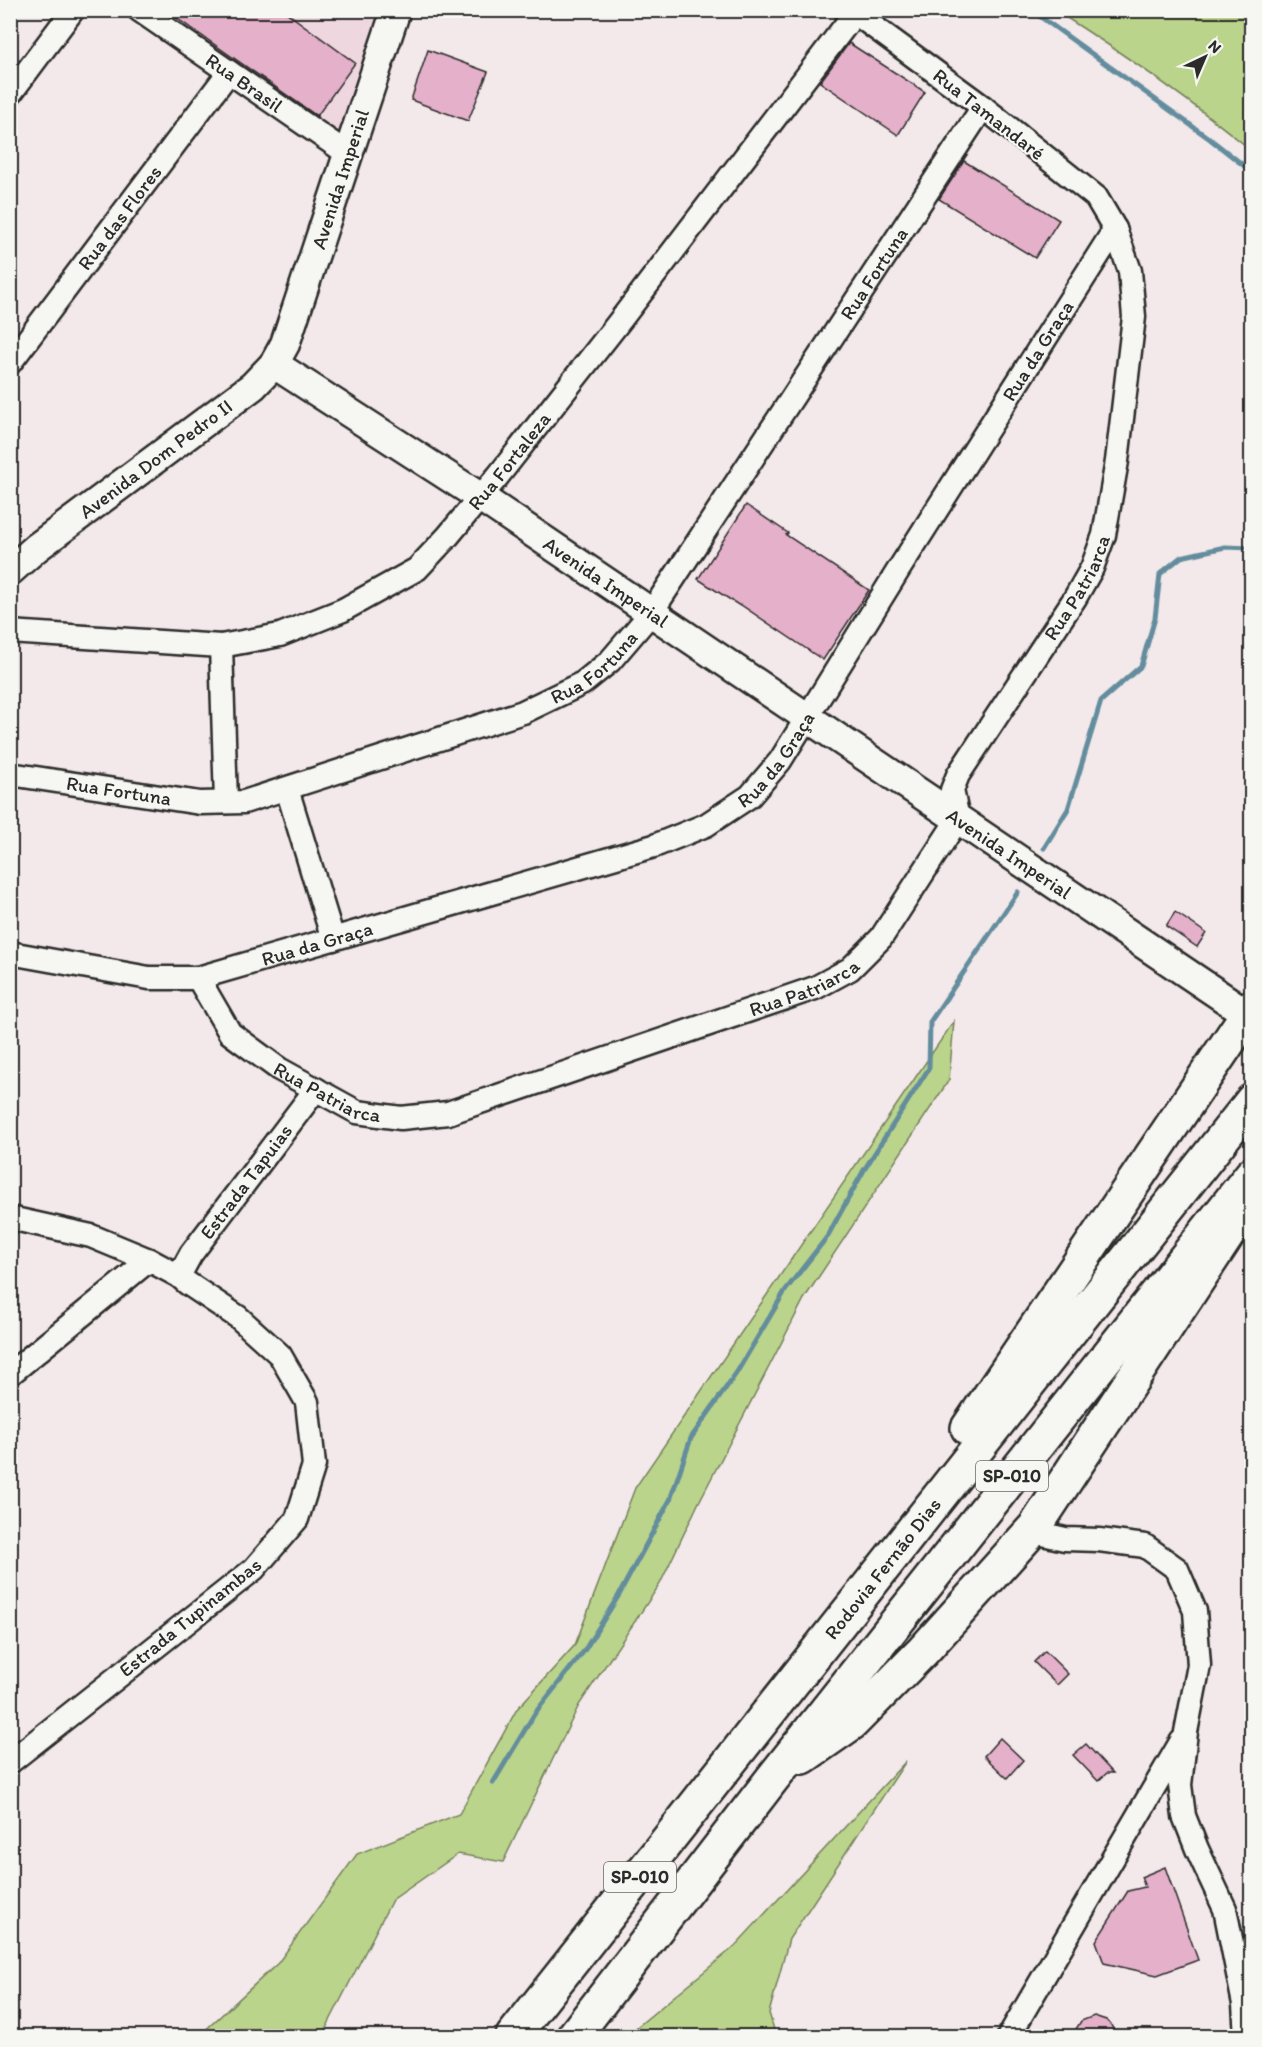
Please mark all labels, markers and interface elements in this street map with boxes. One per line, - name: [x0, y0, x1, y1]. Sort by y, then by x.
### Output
- north arrow: [1175, 27, 1235, 87]
- text: N: [1205, 36, 1226, 57]
- street label: Rua Brasil: [201, 48, 288, 118]
- street label: Rua Tamandaré: [928, 63, 1050, 165]
- street label: Avenida Imperial: [306, 106, 374, 252]
- street label: Rua das Flores: [72, 160, 167, 275]
- street label: Rua Fortuna: [835, 223, 913, 324]
- street label: Rua da Graça: [997, 296, 1079, 406]
- street label: Avenida Dom Pedro II: [74, 394, 237, 524]
- street label: Rua Fortaleza: [463, 407, 556, 515]
- street label: Avenida Imperial: [539, 531, 674, 633]
- street label: Rua Patriarca: [1039, 531, 1115, 645]
- street label: Rua Fortuna: [546, 626, 643, 709]
- street label: Rua da Graça: [733, 707, 820, 813]
- street label: Rua Fortuna: [65, 771, 173, 810]
- street label: Avenida Imperial: [942, 803, 1077, 904]
- street label: Rua da Graça: [259, 916, 376, 971]
- street label: Rua Patriarca: [746, 954, 865, 1021]
- street label: Rua Patriarca: [270, 1056, 383, 1127]
- street label: Estrada Tapuias: [195, 1119, 297, 1244]
- road number: SP-010: [976, 1461, 1048, 1491]
- street label: Rodovia Fernão Dias: [819, 1493, 946, 1644]
- street label: Estrada Tupinambas: [114, 1552, 266, 1682]
- road number: SP-010: [604, 1862, 676, 1892]

